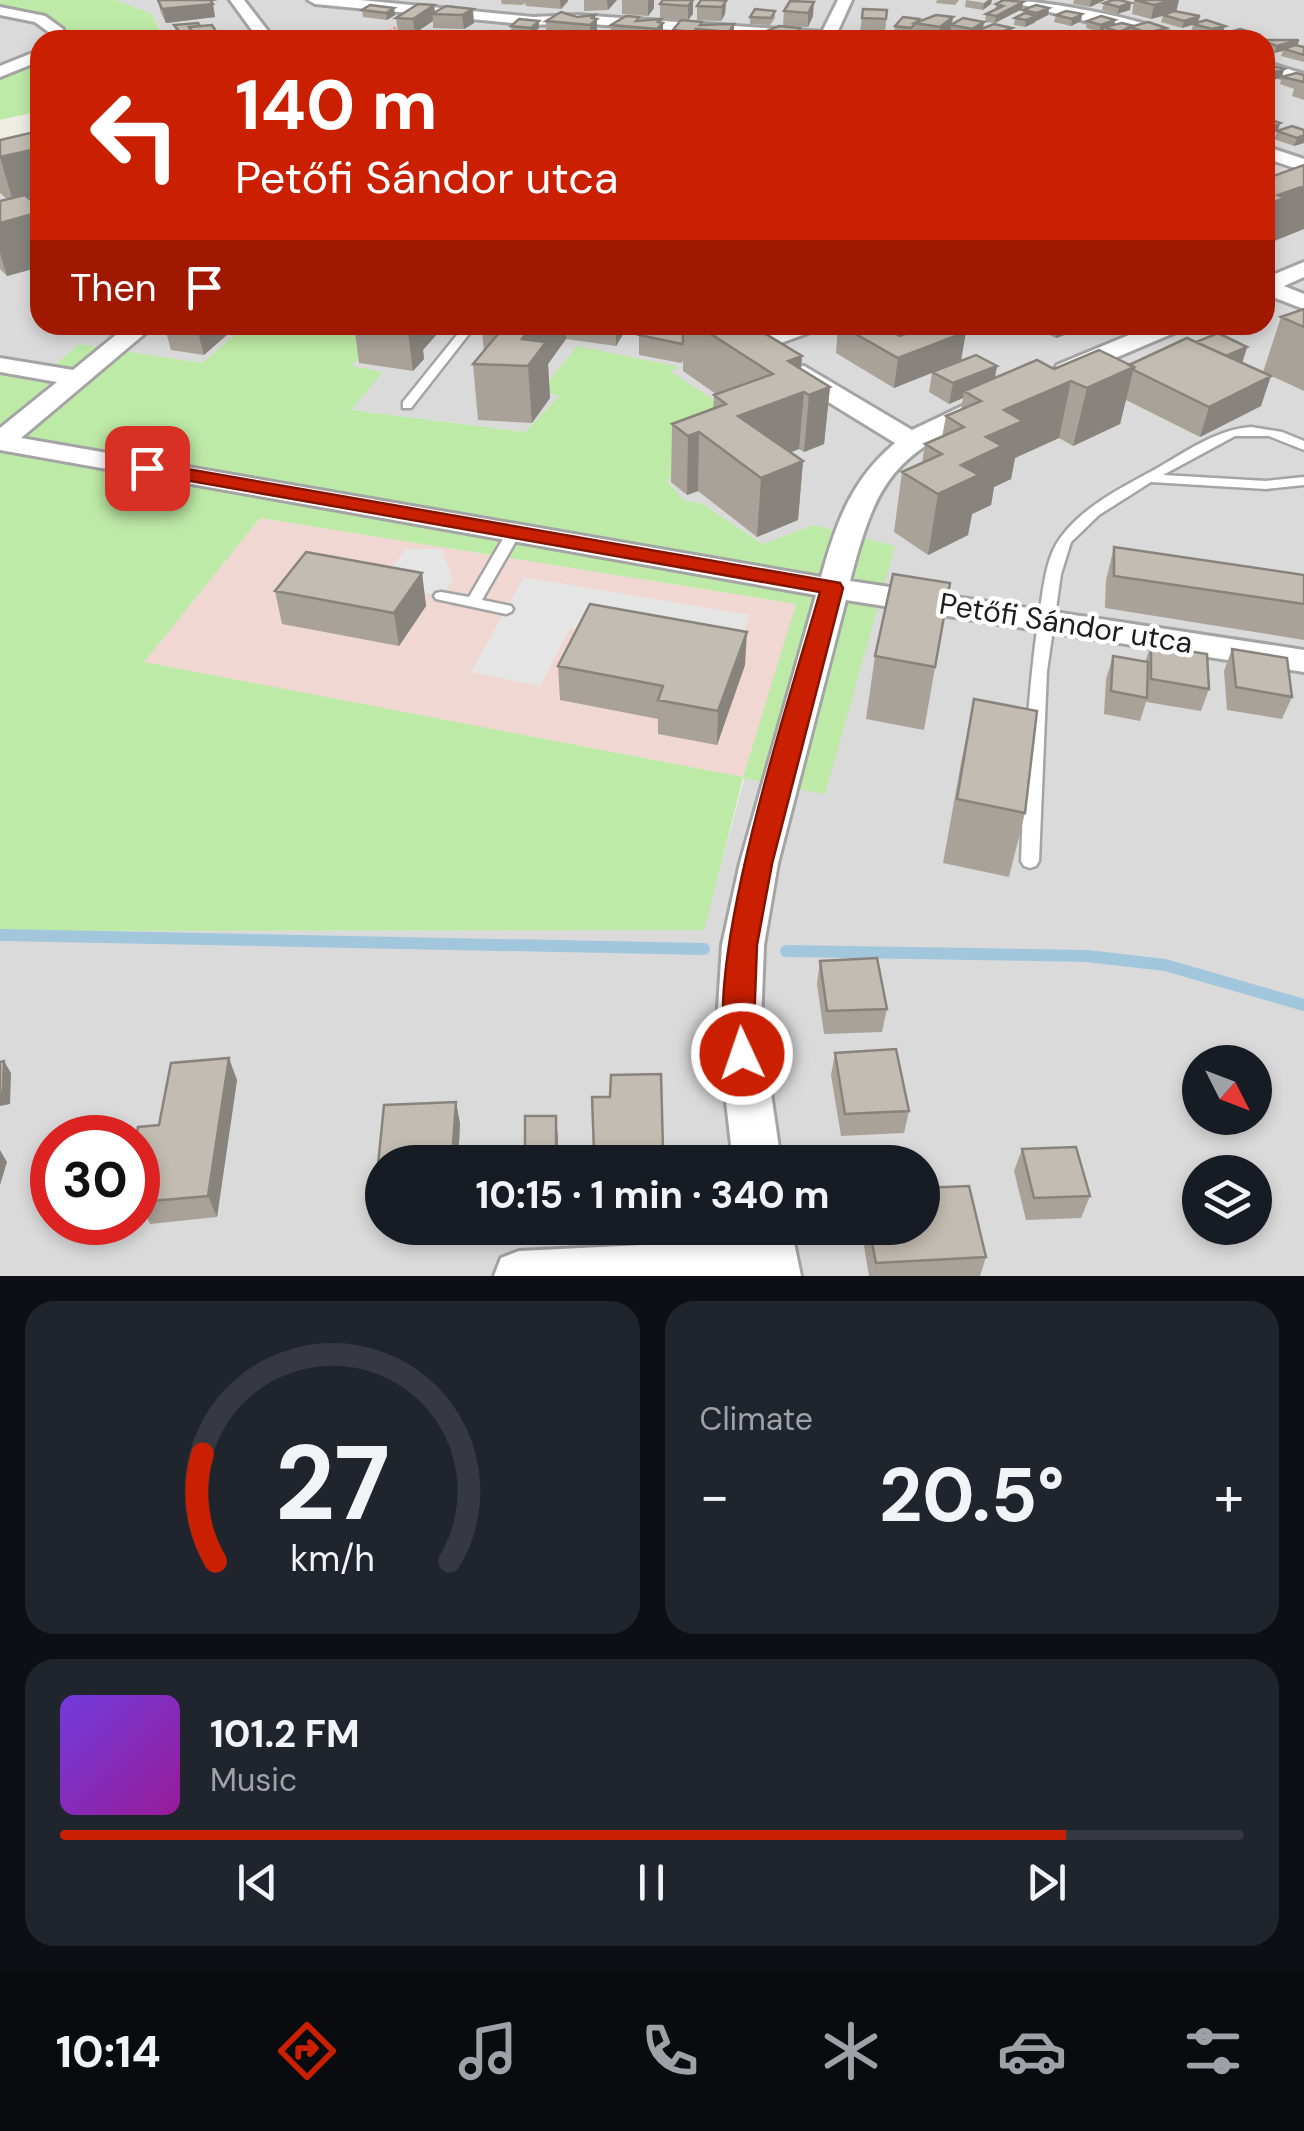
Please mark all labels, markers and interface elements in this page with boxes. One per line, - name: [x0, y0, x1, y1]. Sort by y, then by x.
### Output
- text: 140 m: [235, 60, 438, 151]
- icon: left: [70, 70, 200, 200]
- text: Petőfi Sándor utca: [235, 148, 619, 207]
- icon: arrive: [177, 260, 232, 315]
- text: Then: [70, 263, 157, 313]
- pin: [105, 426, 190, 511]
- icon: arrive: [120, 441, 175, 496]
- street label: Petőfi Sándor utca: [937, 584, 1195, 662]
- position arrow: [690, 1002, 794, 1106]
- north arrow: [1182, 1045, 1272, 1135]
- map controls: [1182, 1045, 1272, 1245]
- speed limit sign: 30: [30, 1115, 160, 1245]
- button: layers: [1182, 1155, 1272, 1245]
- text: 10:15 · 1 min · 340 m: [475, 1170, 830, 1220]
- text: Climate: [700, 1398, 813, 1440]
- text: 27: [275, 1416, 390, 1551]
- text: 20.5°: [879, 1447, 1065, 1544]
- text: −: [700, 1460, 730, 1532]
- text: +: [1214, 1460, 1244, 1532]
- text: km/h: [290, 1536, 374, 1582]
- text: 101.2 FM: [210, 1709, 360, 1759]
- text: Music: [210, 1759, 297, 1801]
- icon: previous: [230, 1855, 285, 1910]
- icon: pause: [624, 1855, 679, 1910]
- icon: next: [1019, 1855, 1074, 1910]
- icon: directions: [272, 2016, 342, 2086]
- icon: music: [453, 2016, 523, 2086]
- icon: phone: [635, 2016, 705, 2086]
- icon: climate: [816, 2016, 886, 2086]
- icon: car: [997, 2016, 1067, 2086]
- icon: filters: [1178, 2016, 1248, 2086]
- text: 10:14: [56, 2022, 161, 2081]

